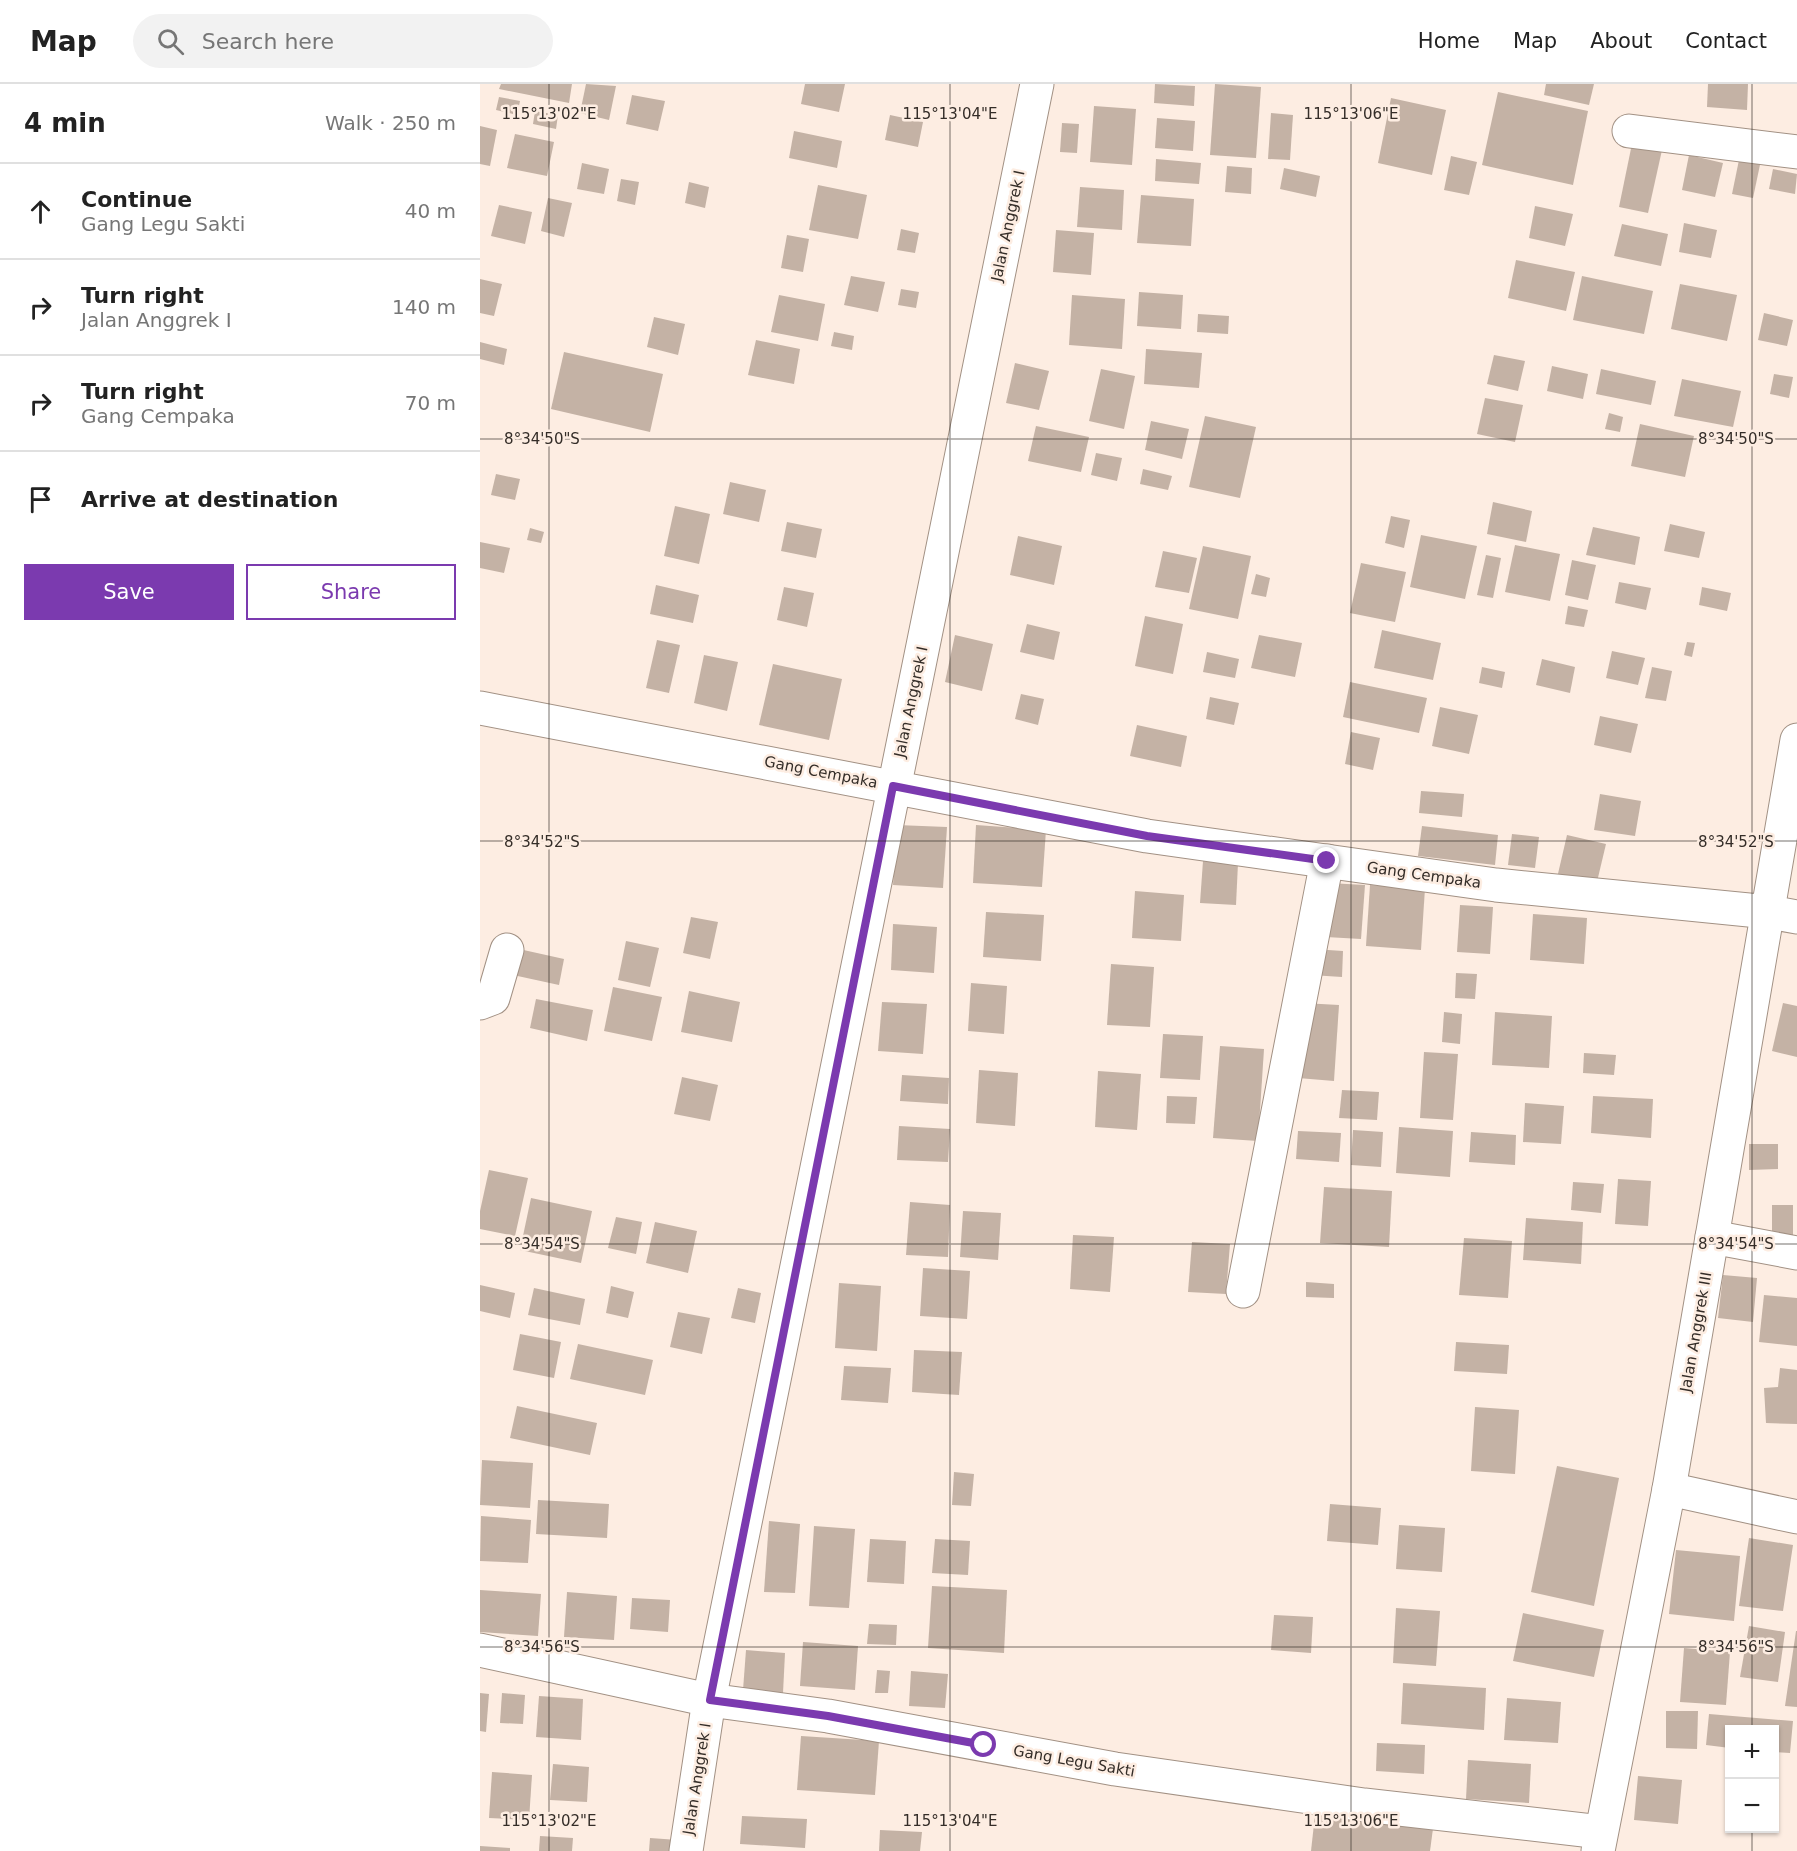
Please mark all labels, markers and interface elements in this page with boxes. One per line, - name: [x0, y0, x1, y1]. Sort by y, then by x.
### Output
- search box: [133, 14, 553, 68]
- text: Map: [30, 25, 97, 58]
- icon: search: [154, 25, 187, 58]
- text: Search here: [202, 29, 334, 54]
- text: Home: [1418, 29, 1480, 53]
- text: Map: [1513, 29, 1557, 53]
- text: About: [1590, 29, 1652, 53]
- text: Contact: [1685, 29, 1767, 53]
- text: 115°13'02"E: [502, 105, 596, 123]
- text: 115°13'04"E: [903, 105, 997, 123]
- text: 115°13'06"E: [1304, 105, 1398, 123]
- text: 4 min: [24, 108, 106, 138]
- text: Walk · 250 m: [325, 111, 456, 135]
- street label: Jalan Anggrek I: [987, 169, 1029, 284]
- text: Continue: [81, 187, 192, 212]
- icon: ahead: [24, 195, 57, 228]
- text: 40 m: [405, 199, 456, 223]
- text: Gang Legu Sakti: [81, 212, 245, 236]
- text: Turn right: [81, 283, 204, 308]
- icon: right: [24, 291, 57, 324]
- text: 140 m: [392, 295, 456, 319]
- text: Jalan Anggrek I: [81, 308, 232, 332]
- text: Turn right: [81, 379, 204, 404]
- icon: right: [24, 387, 57, 420]
- text: 70 m: [405, 391, 456, 415]
- text: Gang Cempaka: [81, 404, 235, 428]
- text: 8°34'50"S: [504, 430, 580, 448]
- text: 8°34'50"S: [1698, 430, 1774, 448]
- icon: arrive: [24, 483, 57, 516]
- text: Arrive at destination: [81, 487, 338, 512]
- button: Save: [24, 564, 234, 620]
- button: Share: [246, 564, 456, 620]
- street label: Jalan Anggrek I: [890, 645, 932, 760]
- street label: Gang Cempaka: [763, 752, 879, 792]
- text: 8°34'52"S: [504, 833, 580, 851]
- text: 8°34'52"S: [1698, 833, 1774, 851]
- route end: [1313, 847, 1339, 873]
- street label: Gang Cempaka: [1366, 858, 1482, 892]
- text: 8°34'54"S: [504, 1235, 580, 1253]
- text: 8°34'54"S: [1698, 1235, 1774, 1253]
- street label: Jalan Anggrek III: [1676, 1270, 1715, 1395]
- text: 8°34'56"S: [504, 1638, 580, 1656]
- text: 8°34'56"S: [1698, 1638, 1774, 1656]
- street label: Jalan Anggrek I: [679, 1722, 715, 1837]
- map controls: [1725, 1725, 1779, 1833]
- button: +: [1725, 1725, 1779, 1779]
- route start: [970, 1731, 996, 1757]
- street label: Gang Legu Sakti: [1012, 1741, 1136, 1781]
- button: −: [1725, 1779, 1779, 1833]
- text: 115°13'02"E: [502, 1812, 596, 1830]
- text: 115°13'04"E: [903, 1812, 997, 1830]
- text: 115°13'06"E: [1304, 1812, 1398, 1830]

